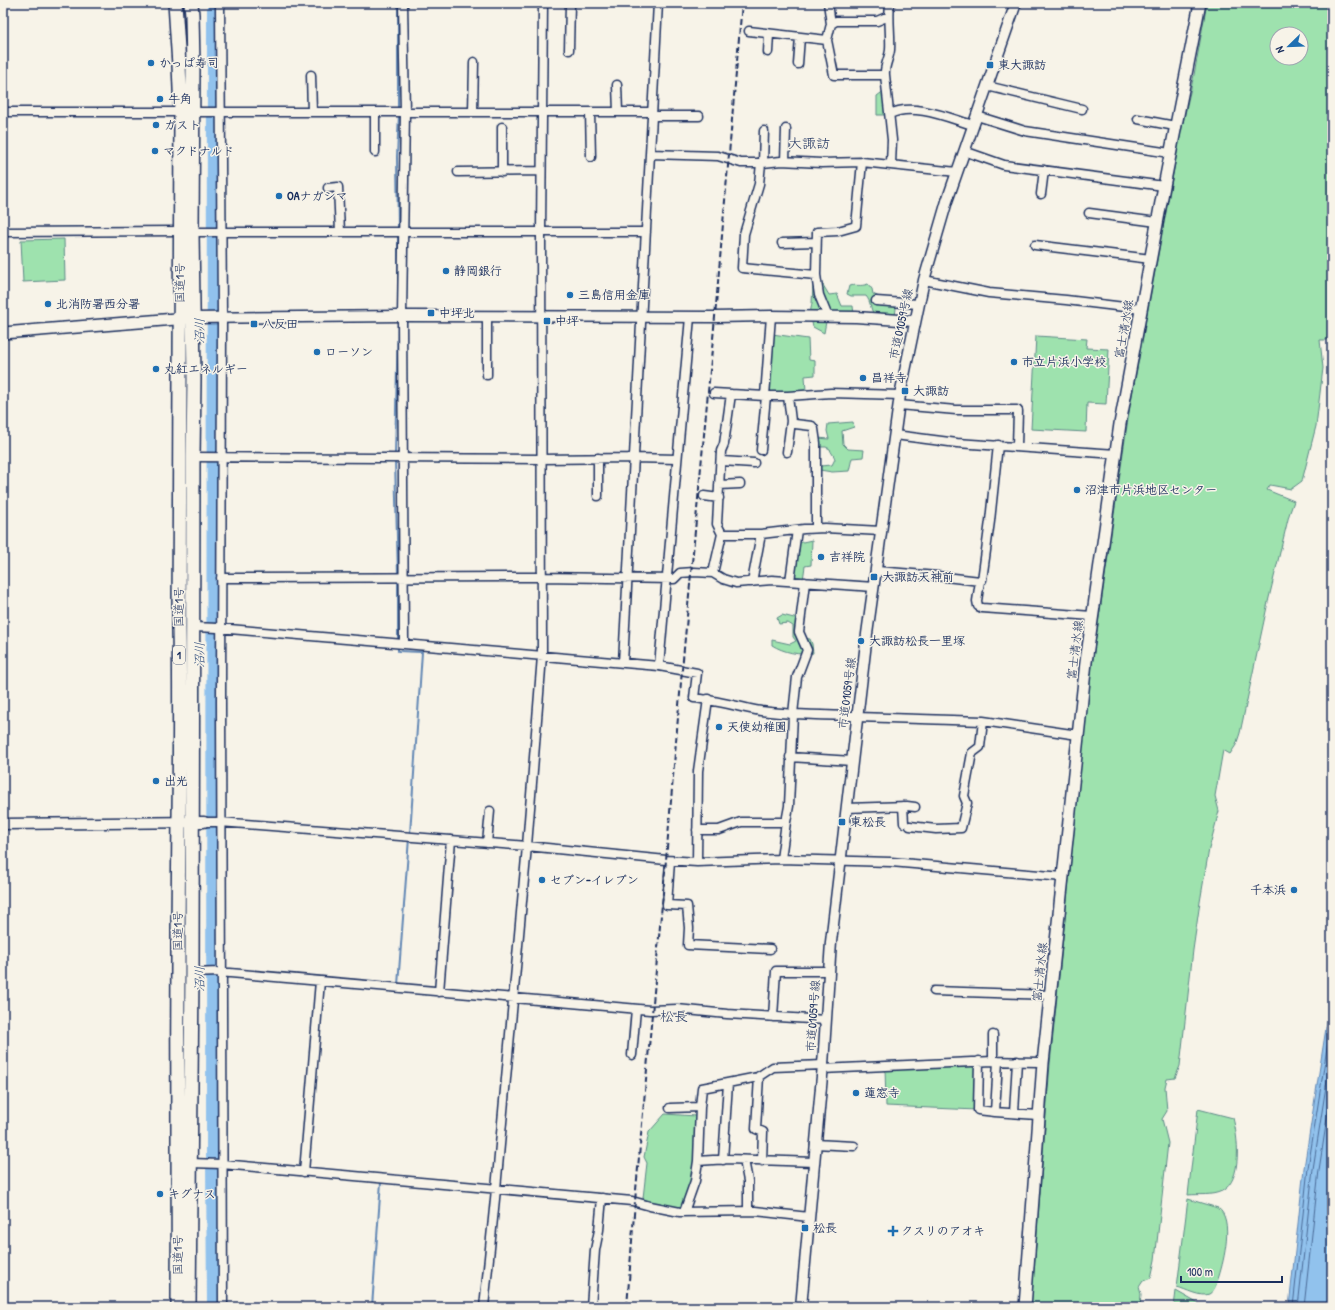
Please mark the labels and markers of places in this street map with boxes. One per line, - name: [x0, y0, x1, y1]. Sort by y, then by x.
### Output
- place label: かっぱ寿司: [159, 54, 219, 71]
- place label: 東大諏訪: [998, 56, 1046, 73]
- marker: かっぱ寿司: [146, 58, 156, 68]
- marker: 東大諏訪: [985, 60, 995, 70]
- place label: 牛角: [168, 90, 192, 107]
- marker: 牛角: [155, 94, 165, 104]
- place label: ガスト: [164, 116, 201, 133]
- marker: ガスト: [151, 120, 161, 130]
- place label: マクドナルド: [163, 142, 235, 159]
- marker: マクドナルド: [150, 146, 160, 156]
- place label: OAナガシマ: [287, 187, 348, 204]
- marker: OAナガシマ: [274, 191, 284, 201]
- place label: 静岡銀行: [454, 262, 502, 279]
- marker: 静岡銀行: [441, 266, 451, 276]
- place label: 三島信用金庫: [578, 286, 650, 303]
- marker: 三島信用金庫: [565, 290, 575, 300]
- place label: 北消防署西分署: [56, 295, 140, 312]
- marker: 北消防署西分署: [43, 299, 53, 309]
- place label: 中坪北: [439, 304, 475, 321]
- marker: 中坪北: [426, 308, 436, 318]
- place label: 中坪: [555, 312, 579, 329]
- place label: 八反田: [262, 315, 298, 332]
- marker: 中坪: [542, 316, 552, 326]
- marker: 八反田: [249, 319, 259, 329]
- place label: ローソン: [325, 343, 373, 360]
- marker: ローソン: [312, 347, 322, 357]
- place label: 市立片浜小学校: [1022, 353, 1106, 370]
- marker: 市立片浜小学校: [1009, 357, 1019, 367]
- place label: 丸紅エネルギー: [164, 360, 248, 377]
- marker: 丸紅エネルギー: [151, 364, 161, 374]
- place label: 昌祥寺: [871, 369, 907, 386]
- marker: 昌祥寺: [858, 373, 868, 383]
- place label: 大諏訪: [913, 382, 949, 399]
- marker: 大諏訪: [900, 386, 910, 396]
- place label: 沼津市片浜地区センター: [1085, 481, 1217, 498]
- marker: 沼津市片浜地区センター: [1072, 485, 1082, 495]
- place label: 吉祥院: [829, 548, 865, 565]
- marker: 吉祥院: [816, 552, 826, 562]
- place label: 大諏訪天神前: [882, 568, 954, 585]
- marker: 大諏訪天神前: [869, 572, 879, 582]
- place label: 大諏訪松長一里塚: [869, 632, 965, 649]
- marker: 大諏訪松長一里塚: [856, 636, 866, 646]
- place label: 天使幼稚園: [727, 718, 787, 735]
- marker: 天使幼稚園: [714, 722, 724, 732]
- place label: 出光: [164, 772, 188, 789]
- marker: 出光: [151, 776, 161, 786]
- place label: 東松長: [850, 813, 886, 830]
- marker: 東松長: [837, 817, 847, 827]
- place label: セブン-イレブン: [550, 871, 639, 888]
- marker: セブン-イレブン: [537, 875, 547, 885]
- place label: 千本浜: [1250, 881, 1286, 898]
- marker: 千本浜: [1289, 885, 1299, 895]
- place label: 蓮窓寺: [864, 1084, 900, 1101]
- marker: 蓮窓寺: [851, 1088, 861, 1098]
- place label: キグナス: [168, 1185, 216, 1202]
- marker: キグナス: [155, 1189, 165, 1199]
- place label: 松長: [813, 1219, 837, 1236]
- place label: クスリのアオキ: [901, 1222, 985, 1239]
- marker: 松長: [800, 1223, 810, 1233]
- marker: クスリのアオキ: [888, 1226, 898, 1236]

